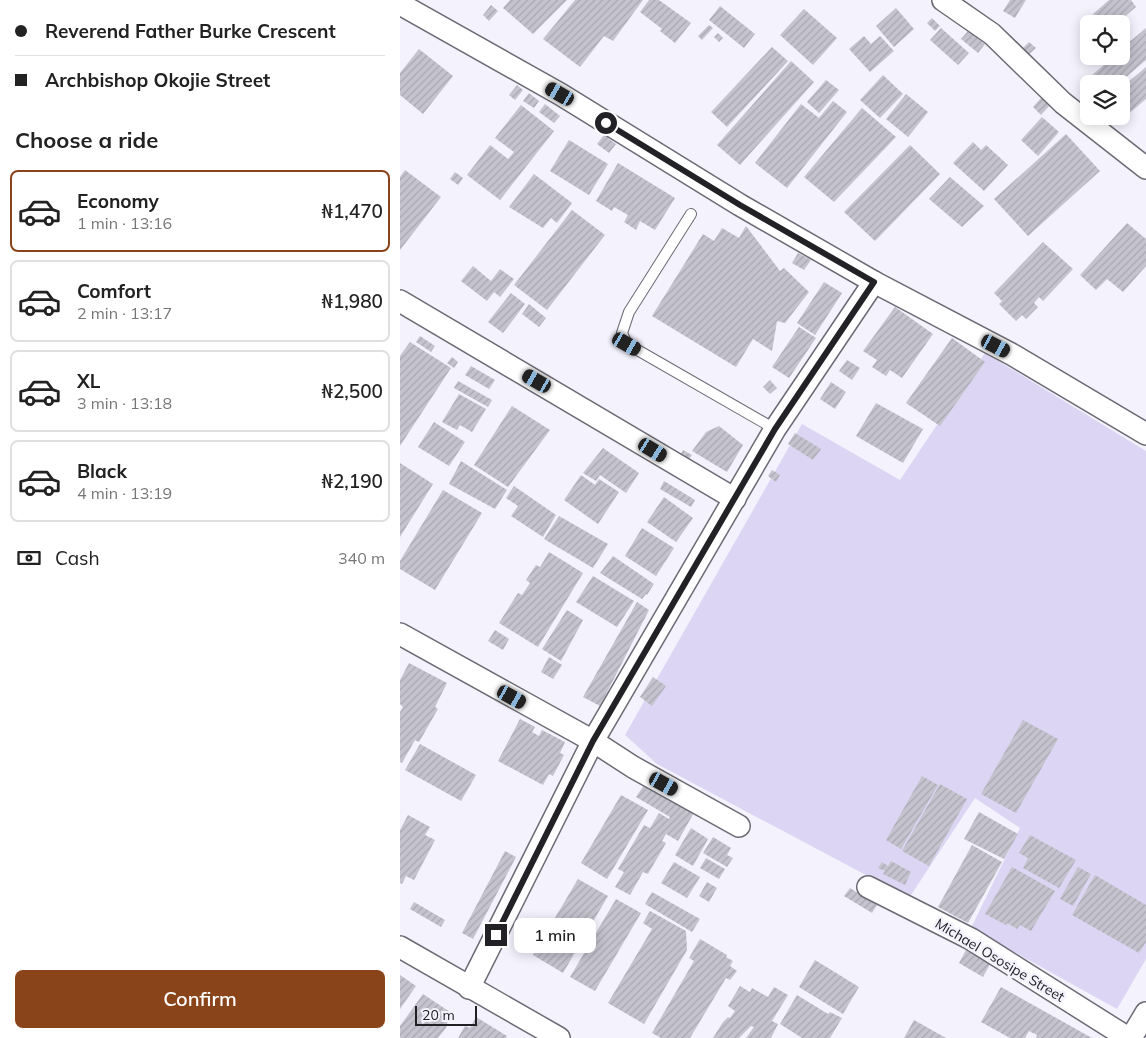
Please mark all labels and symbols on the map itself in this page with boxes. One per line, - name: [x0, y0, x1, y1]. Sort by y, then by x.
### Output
- car: [543, 80, 576, 108]
- route start: [595, 112, 617, 134]
- car: [610, 330, 643, 358]
- car: [979, 332, 1012, 360]
- car: [520, 367, 553, 395]
- car: [636, 436, 669, 464]
- car: [495, 683, 528, 711]
- car: [647, 770, 680, 798]
- street label: Michael Ososipe Street: [932, 914, 1068, 1006]
- callout: 1 min: [514, 918, 596, 952]
- route end: [485, 924, 507, 946]
- scale bar: [415, 1003, 478, 1026]

